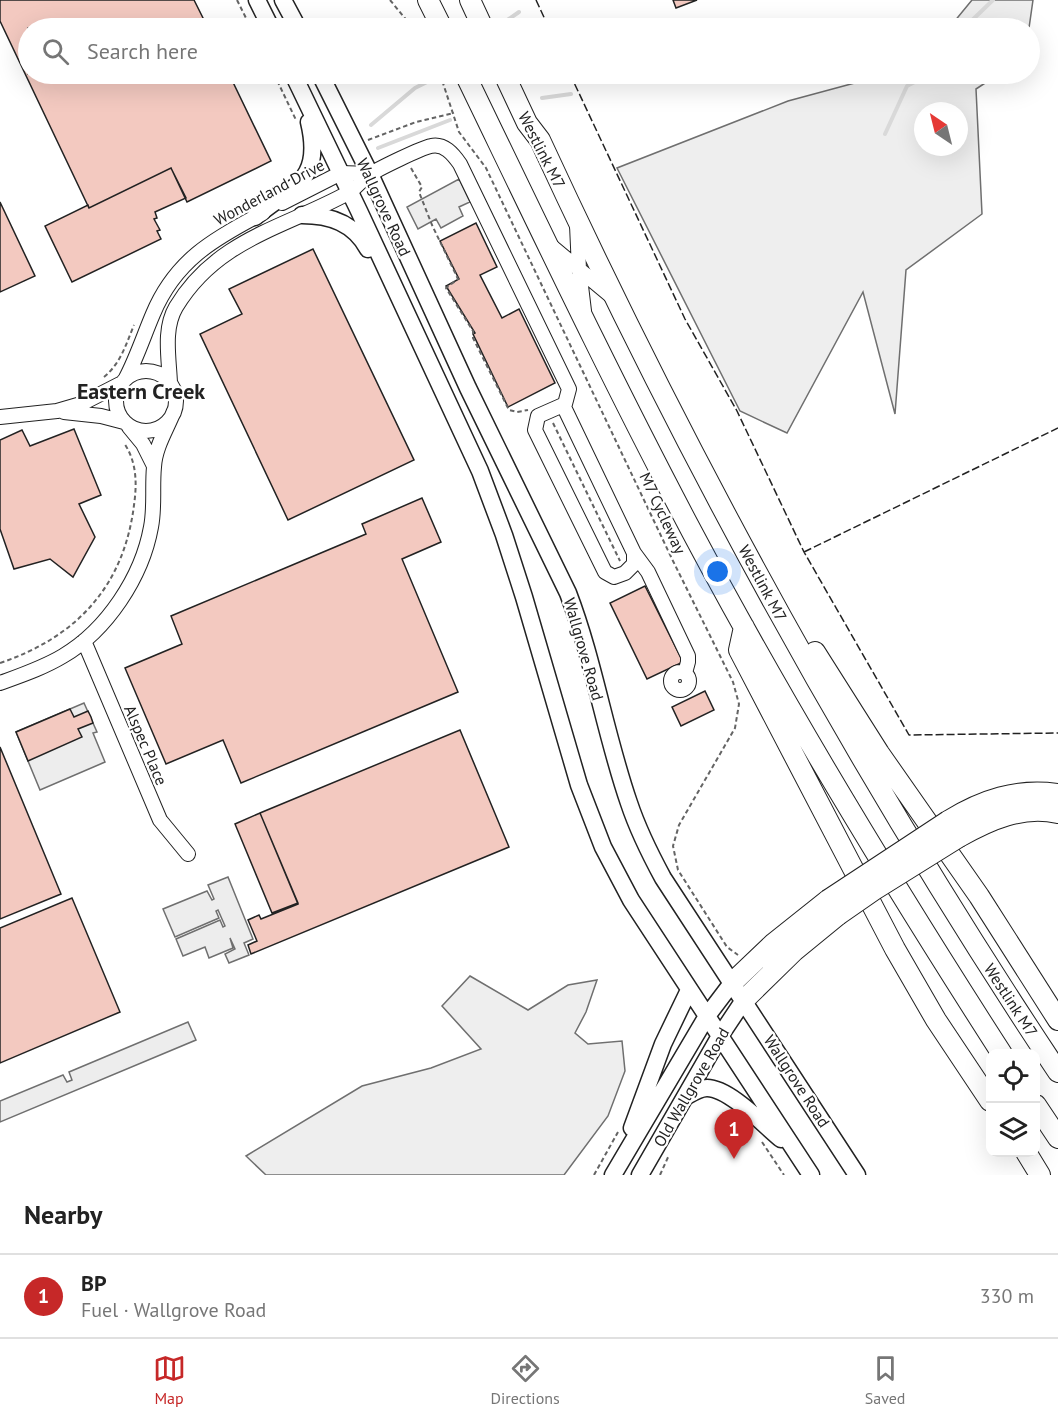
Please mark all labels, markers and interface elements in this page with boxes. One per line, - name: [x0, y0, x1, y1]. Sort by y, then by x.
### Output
- search box: [18, 18, 1040, 84]
- icon: search: [39, 35, 72, 68]
- text: Search here: [87, 37, 198, 65]
- north arrow: [914, 102, 968, 156]
- street label: Westlink M7: [514, 108, 570, 192]
- street label: Wonderland Drive: [210, 154, 328, 230]
- street label: Wallgrove Road: [353, 155, 415, 259]
- district label: Eastern Creek: [77, 377, 205, 405]
- street label: M7 Cycleway: [635, 469, 691, 557]
- street label: Westlink M7: [735, 541, 791, 625]
- your location: [703, 557, 732, 586]
- street label: Wallgrove Road: [560, 595, 608, 703]
- street label: Alspec Place: [120, 702, 172, 788]
- street label: Westlink M7: [980, 960, 1042, 1040]
- street label: Old Wallgrove Road: [649, 1024, 733, 1150]
- street label: Wallgrove Road: [760, 1031, 834, 1131]
- map controls: [986, 1049, 1040, 1157]
- button: locate: [986, 1049, 1040, 1103]
- button: layers: [986, 1103, 1040, 1157]
- pin: 1: [714, 1110, 754, 1159]
- text: Nearby: [24, 1198, 102, 1231]
- text: BP: [81, 1269, 107, 1297]
- text: 1: [38, 1283, 49, 1309]
- text: 330 m: [980, 1283, 1034, 1309]
- text: Fuel · Wallgrove Road: [81, 1297, 266, 1323]
- tab: Map: [153, 1352, 186, 1408]
- tab: Directions: [491, 1352, 560, 1408]
- tab: Saved: [865, 1352, 905, 1408]

